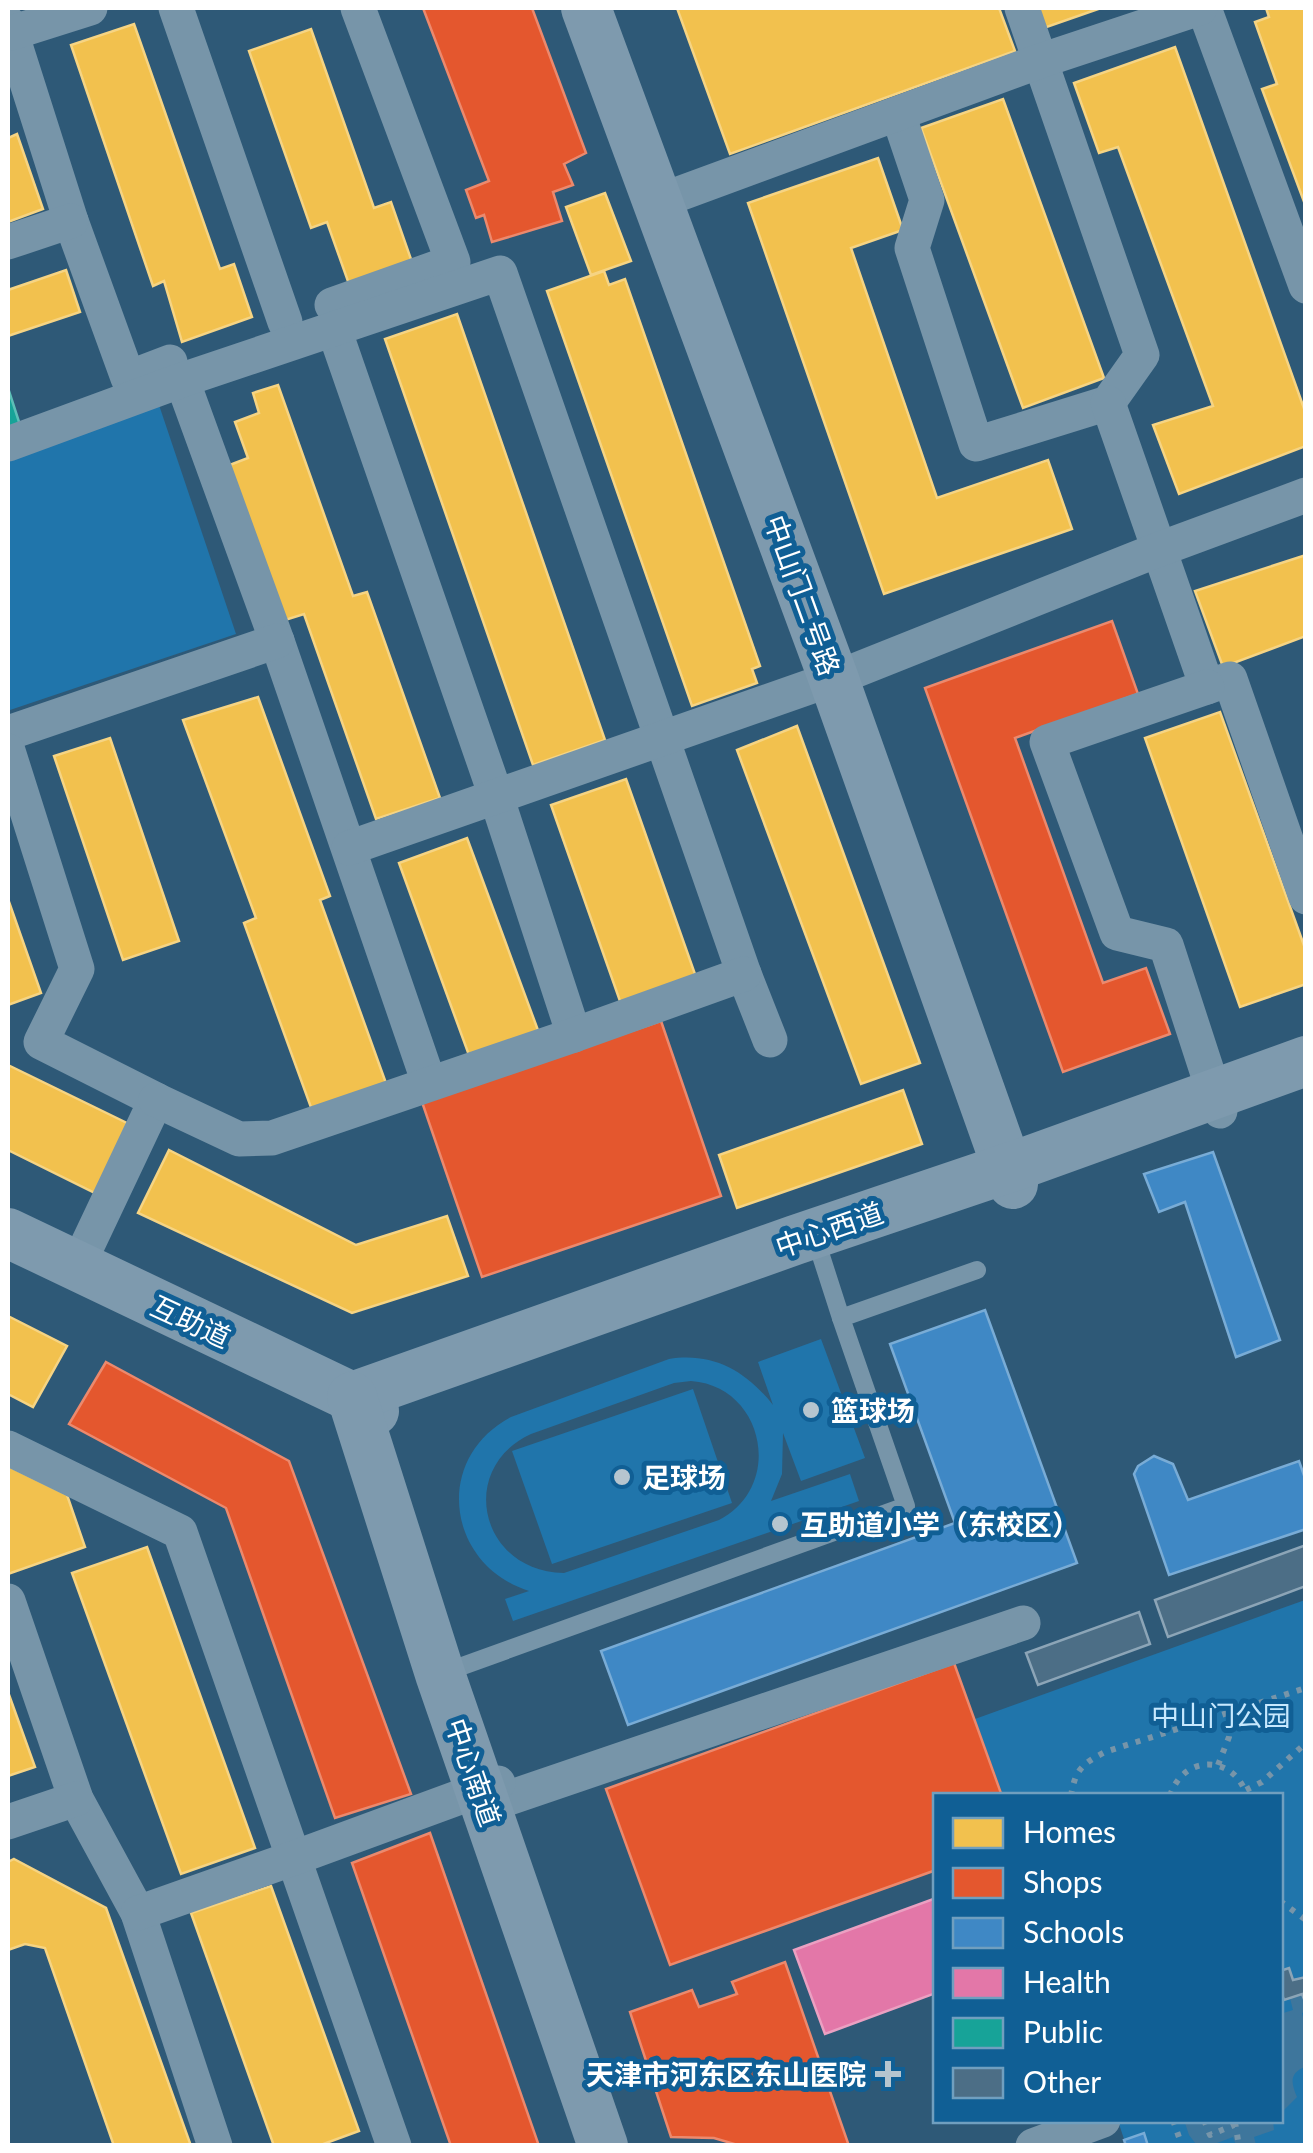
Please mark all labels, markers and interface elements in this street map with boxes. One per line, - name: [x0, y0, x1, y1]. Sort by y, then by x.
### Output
- street label: 中山门二号路: [758, 510, 848, 680]
- street label: 中心西道: [771, 1195, 887, 1263]
- street label: 互助道: [146, 1288, 236, 1354]
- place label: 篮球场: [831, 1393, 915, 1427]
- marker: 篮球场: [800, 1399, 822, 1421]
- place label: 足球场: [642, 1460, 726, 1494]
- marker: 足球场: [611, 1466, 633, 1488]
- place label: 互助道小学（东校区）: [800, 1507, 1080, 1541]
- marker: 互助道小学（东校区）: [769, 1513, 791, 1535]
- park label: 中山门公园: [1151, 1698, 1291, 1732]
- street label: 中心南道: [440, 1714, 508, 1830]
- legend: [933, 1793, 1283, 2123]
- text: Homes: [1023, 1813, 1116, 1849]
- text: Shops: [1023, 1863, 1103, 1899]
- text: Schools: [1023, 1913, 1124, 1949]
- text: Health: [1023, 1963, 1111, 1999]
- text: Public: [1023, 2013, 1103, 2049]
- place label: 天津市河东区东山医院: [586, 2057, 866, 2091]
- marker: 天津市河东区东山医院: [875, 2061, 901, 2087]
- text: Other: [1023, 2063, 1101, 2099]

